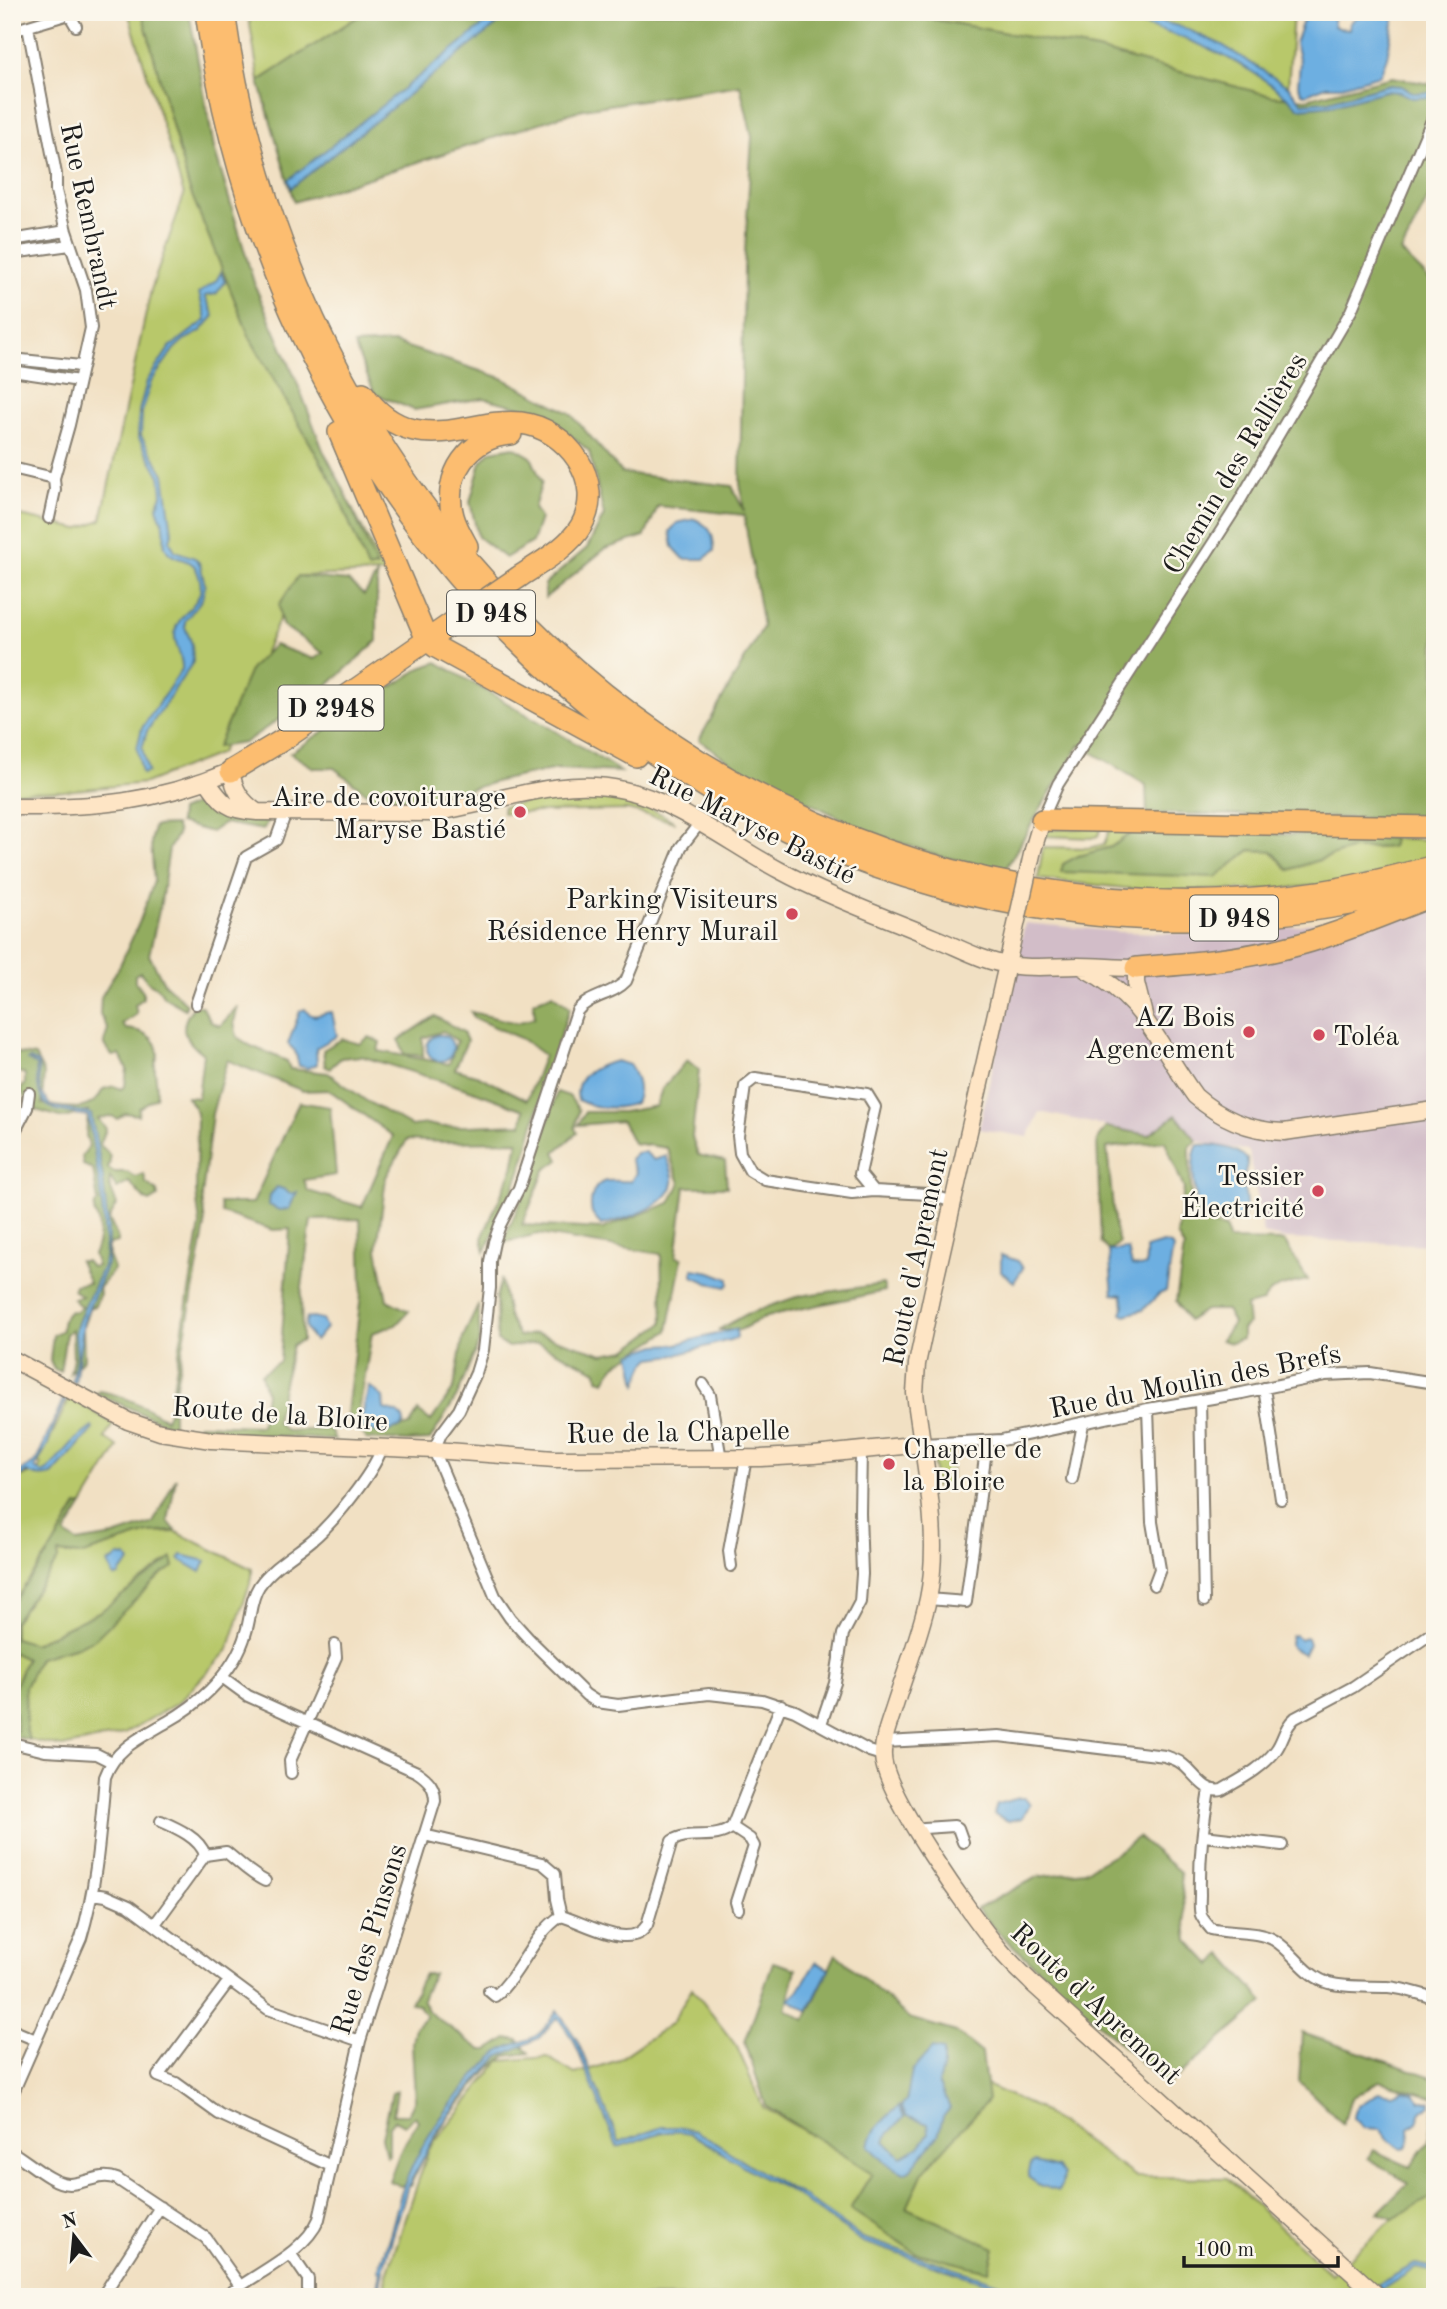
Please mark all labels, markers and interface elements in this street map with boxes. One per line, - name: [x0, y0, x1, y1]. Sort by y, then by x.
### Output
- street label: Rue Rembrandt: [54, 121, 121, 312]
- street label: Chemin des Rallières: [1159, 349, 1314, 580]
- road number: D 948: [447, 590, 535, 636]
- road number: D 2948: [278, 686, 384, 730]
- street label: Rue Maryse Bastié: [644, 762, 859, 891]
- place label: Aire de covoiturage Maryse Bastié: [272, 785, 506, 845]
- marker: Aire de covoiturage Maryse Bastié: [512, 804, 528, 820]
- place label: Parking Visiteurs Résidence Henry Murail: [487, 887, 778, 947]
- road number: D 948: [1190, 896, 1278, 940]
- marker: Parking Visiteurs Résidence Henry Murail: [784, 906, 800, 922]
- place label: AZ Bois Agencement: [1085, 1005, 1235, 1065]
- marker: AZ Bois Agencement: [1241, 1024, 1257, 1040]
- place label: Toléa: [1333, 1024, 1399, 1052]
- marker: Toléa: [1311, 1027, 1327, 1043]
- street label: Route d'Apremont: [881, 1146, 955, 1369]
- place label: Tessier Électricité: [1181, 1164, 1304, 1224]
- marker: Tessier Électricité: [1310, 1183, 1326, 1199]
- street label: Rue du Moulin des Brefs: [1048, 1341, 1344, 1425]
- street label: Route de la Bloire: [171, 1394, 389, 1438]
- street label: Rue de la Chapelle: [566, 1418, 790, 1450]
- place label: Chapelle de la Bloire: [903, 1437, 1042, 1497]
- marker: Chapelle de la Bloire: [881, 1456, 897, 1472]
- street label: Rue des Pinsons: [328, 1841, 413, 2039]
- street label: Route d'Apremont: [1004, 1919, 1186, 2091]
- north arrow: [38, 2200, 108, 2270]
- text: N: [60, 2211, 80, 2233]
- scale bar: [1184, 2225, 1338, 2269]
- text: 100 m: [1195, 2240, 1254, 2261]

